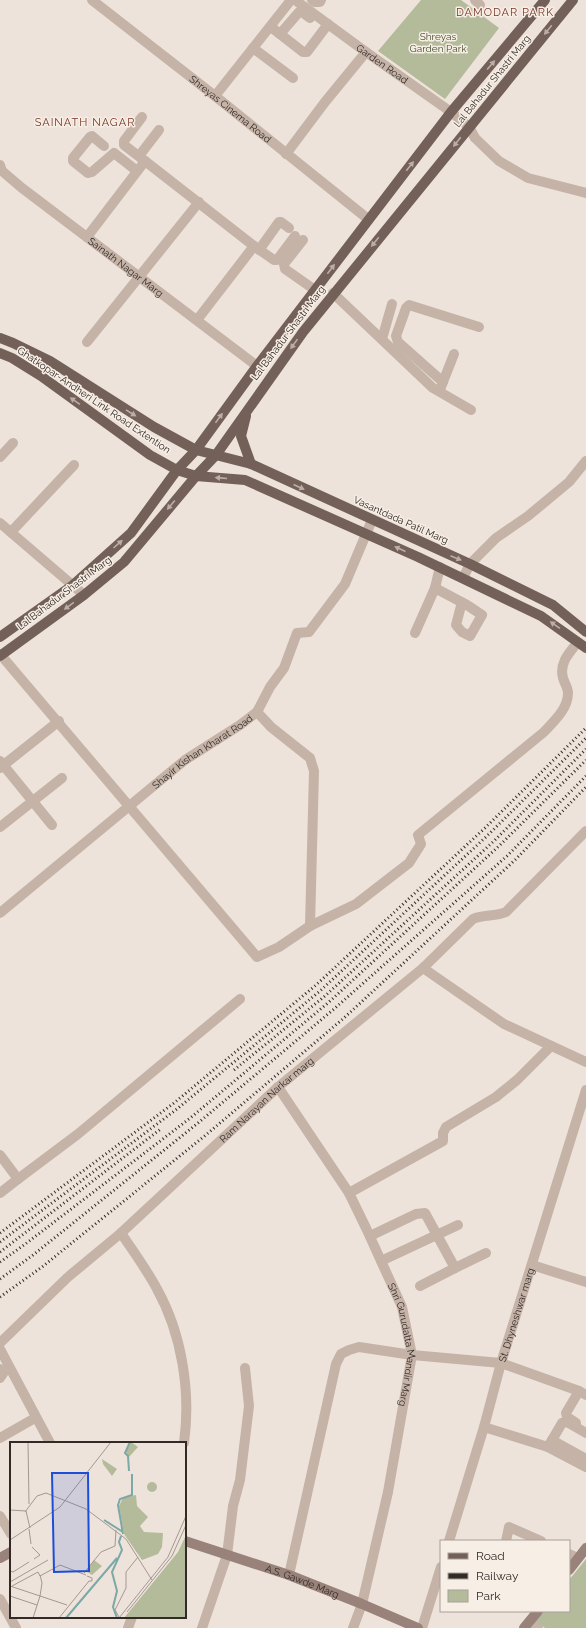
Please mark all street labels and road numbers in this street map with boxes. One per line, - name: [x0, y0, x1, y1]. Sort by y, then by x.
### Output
- street label: Lal Bahadur Shastri Marg: [452, 33, 532, 129]
- street label: Garden Road: [354, 41, 410, 85]
- street label: Shreyas Cinema Road: [187, 73, 273, 144]
- street label: Sainath Nagar Marg: [86, 235, 166, 299]
- street label: Lal Bahadur Shastri Marg: [249, 284, 327, 382]
- street label: Ghatkopar-Andheri Link Road Extention: [15, 345, 173, 456]
- street label: Vasantdada Patil Marg: [352, 494, 450, 546]
- street label: Lal Bahadur Shastri Marg: [15, 554, 113, 632]
- street label: Shayir Kishan Kharat Road: [150, 712, 254, 791]
- street label: Ram Narayan Narkar marg: [217, 1055, 316, 1144]
- street label: St. Dhyneshwar marg: [496, 1266, 536, 1363]
- street label: Shri Gurudatta Mandir Marg: [386, 1281, 418, 1407]
- street label: A.S. Gawde Marg: [264, 1562, 341, 1600]

